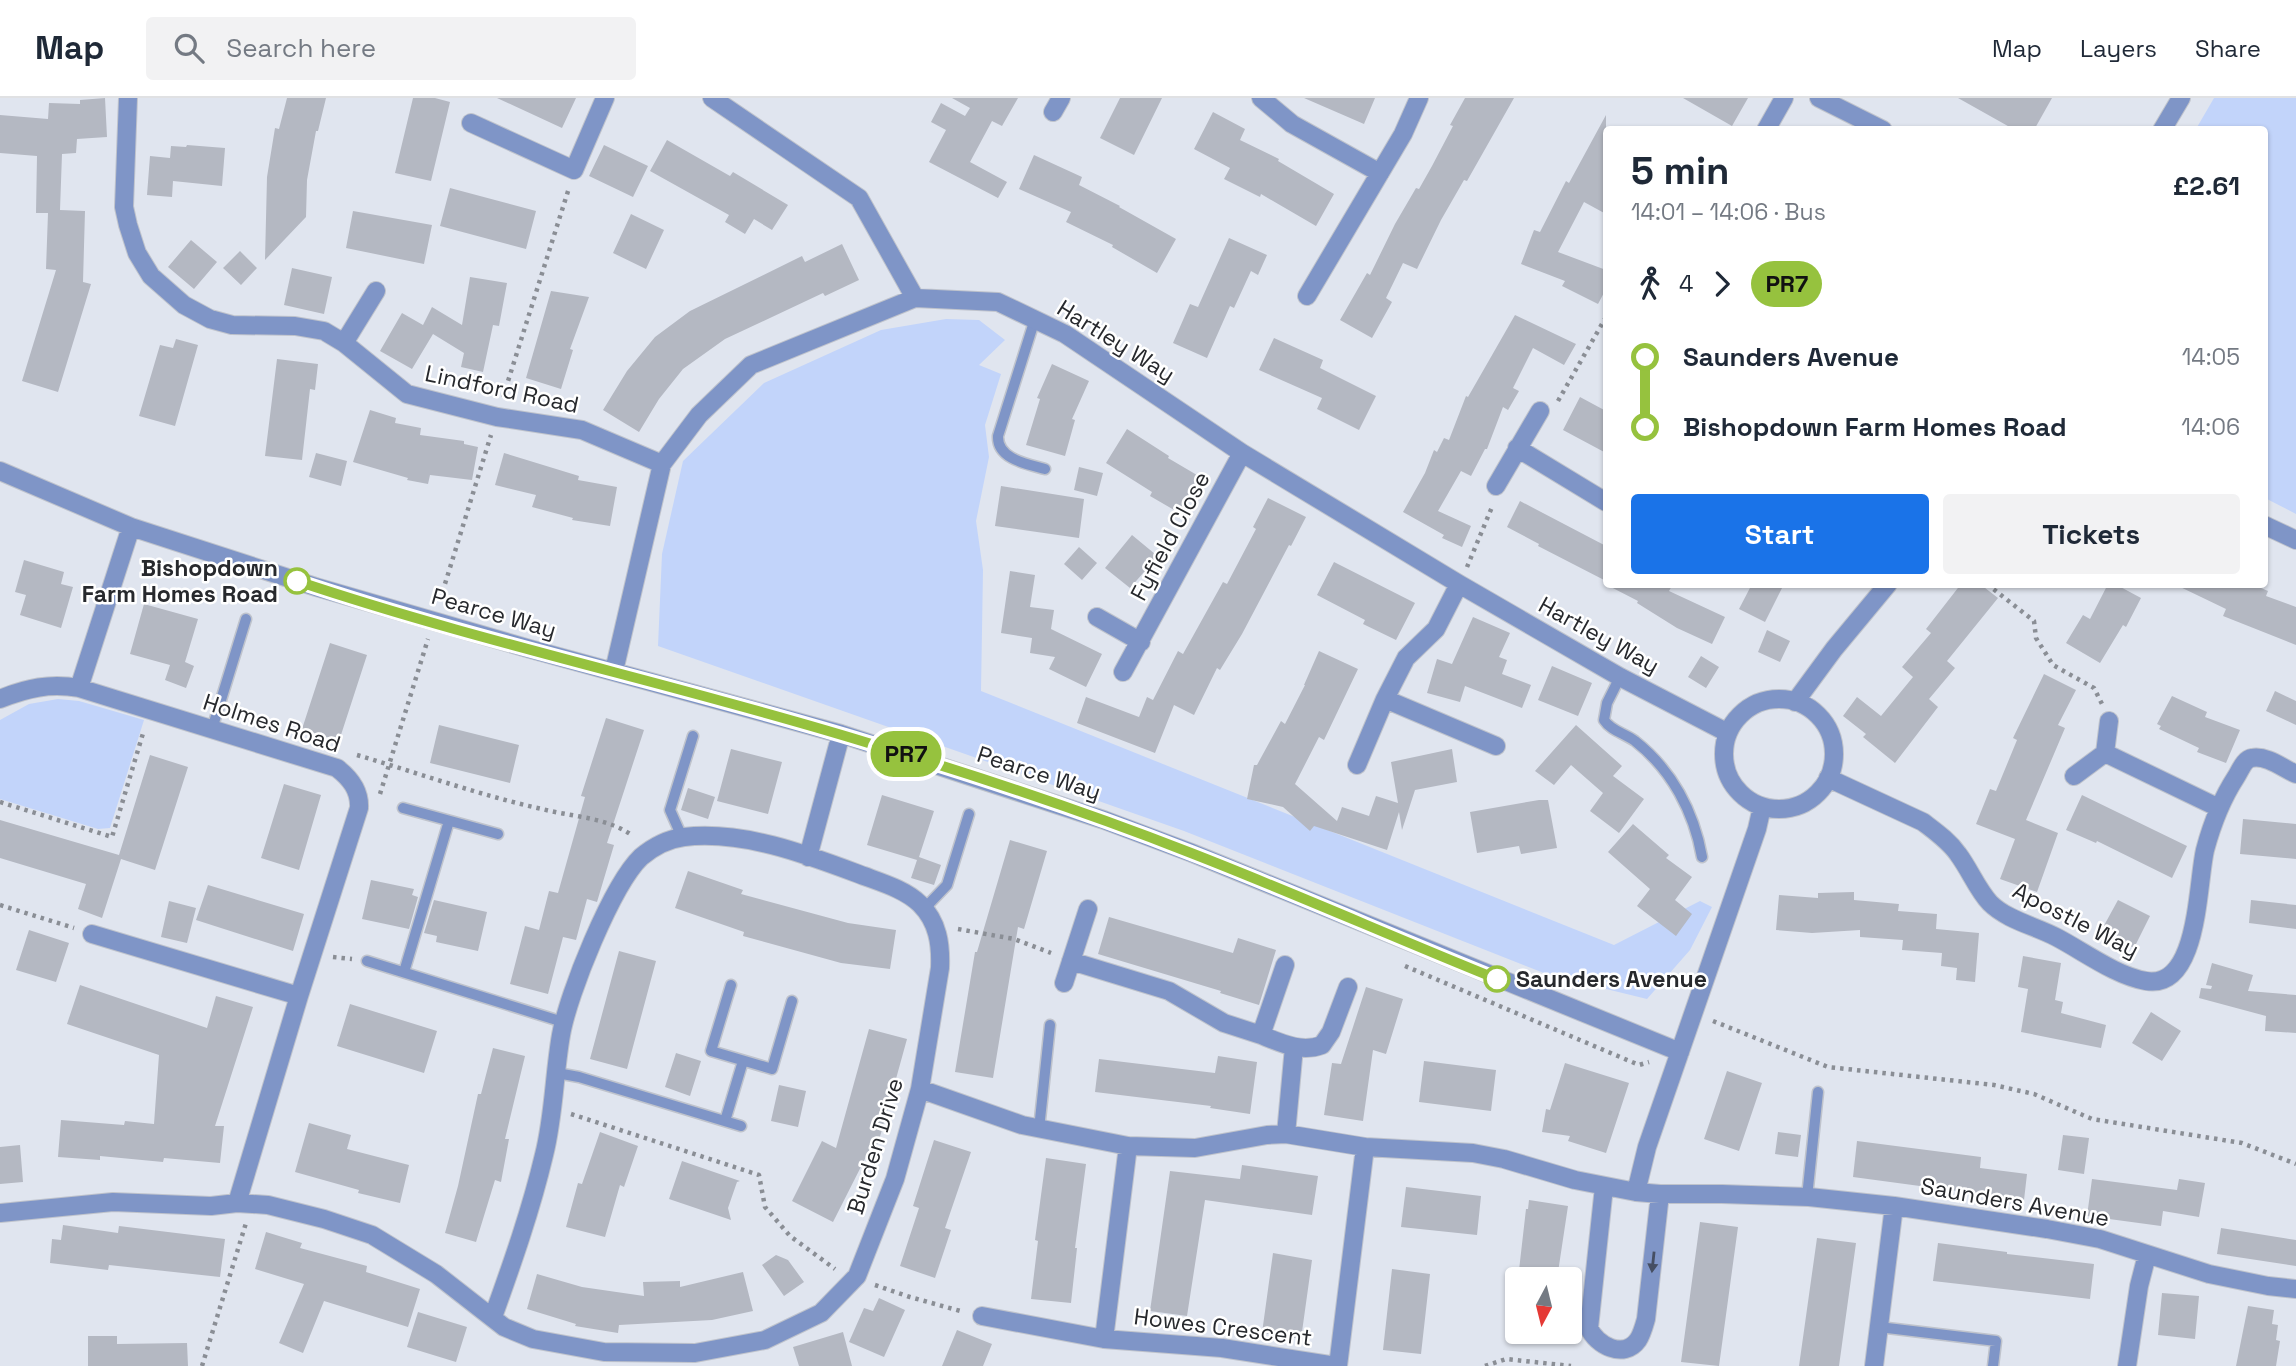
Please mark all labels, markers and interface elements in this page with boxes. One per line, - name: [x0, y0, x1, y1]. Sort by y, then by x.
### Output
- search box: [146, 17, 636, 80]
- text: Map: [35, 27, 104, 69]
- icon: search: [170, 29, 208, 67]
- text: Search here: [226, 31, 376, 65]
- text: Map: [1992, 33, 2042, 64]
- text: Layers: [2080, 33, 2157, 64]
- text: Share: [2195, 33, 2261, 64]
- text: 5 min: [1631, 147, 1729, 195]
- text: £2.61: [2173, 169, 2240, 203]
- text: 14:01 – 14:06 · Bus: [1631, 197, 1826, 227]
- icon: walk: [1631, 265, 1669, 303]
- icon: forward: [1703, 265, 1741, 303]
- text: PR7: [1765, 268, 1808, 299]
- text: 4: [1679, 269, 1693, 299]
- street label: Hartley Way: [1051, 293, 1181, 389]
- text: Saunders Avenue: [1683, 340, 1899, 374]
- text: 14:05: [2182, 342, 2240, 372]
- street label: Lindford Road: [422, 358, 582, 420]
- text: Bishopdown Farm Homes Road: [1683, 410, 2067, 444]
- text: 14:06: [2181, 412, 2240, 442]
- street label: Fyfield Close: [1123, 466, 1217, 606]
- button: Start: [1631, 494, 1929, 574]
- button: Tickets: [1943, 494, 2240, 574]
- place label: Bishopdown Farm Homes Road: [82, 553, 278, 609]
- marker: Bishopdown Farm Homes Road: [284, 568, 310, 594]
- street label: Pearce Way: [428, 581, 560, 645]
- street label: Hartley Way: [1533, 590, 1665, 680]
- street label: Holmes Road: [199, 687, 345, 759]
- line badge: PR7: [866, 731, 946, 777]
- text: PR7: [885, 738, 927, 769]
- street label: Pearce Way: [973, 739, 1105, 807]
- street label: Apostle Way: [2008, 875, 2144, 965]
- place label: Saunders Avenue: [1516, 964, 1707, 994]
- marker: Saunders Avenue: [1484, 966, 1510, 992]
- street label: Burden Drive: [840, 1074, 910, 1218]
- street label: Saunders Avenue: [1918, 1171, 2112, 1233]
- one-way arrow: [1647, 1251, 1658, 1273]
- north arrow: [1505, 1267, 1582, 1344]
- map controls: [1505, 1267, 1582, 1344]
- street label: Howes Crescent: [1132, 1301, 1314, 1353]

